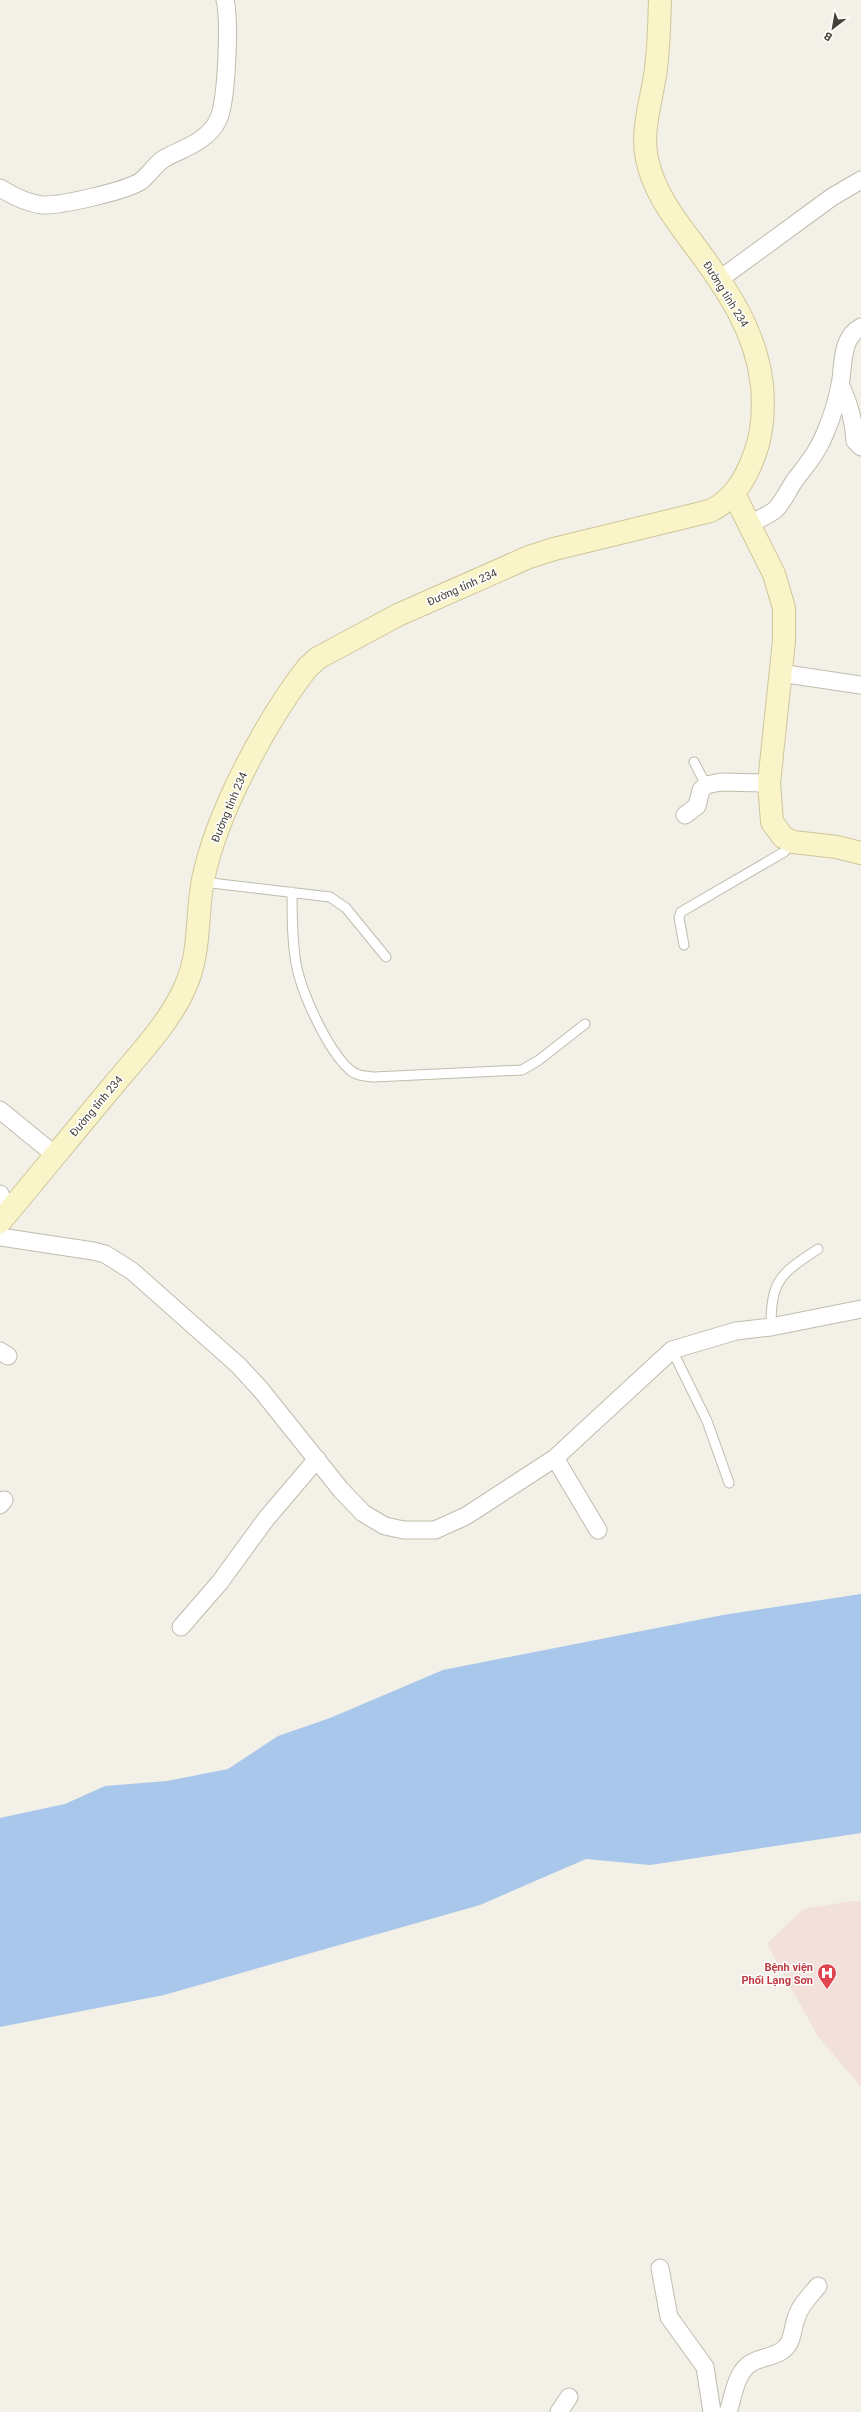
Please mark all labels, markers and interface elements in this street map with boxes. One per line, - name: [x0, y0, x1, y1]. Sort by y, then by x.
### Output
- north arrow: [813, 8, 853, 48]
- text: B: [822, 29, 834, 44]
- street label: Đường tỉnh 234: [700, 259, 751, 330]
- street label: Đường tỉnh 234: [425, 566, 499, 609]
- street label: Đường tỉnh 234: [209, 770, 250, 844]
- street label: Đường tỉnh 234: [67, 1073, 126, 1139]
- place label: Bệnh viện Phổi Lạng Sơn: [742, 1961, 813, 1987]
- hospital icon: Bệnh viện Phổi Lạng Sơn: [816, 1962, 838, 1990]

